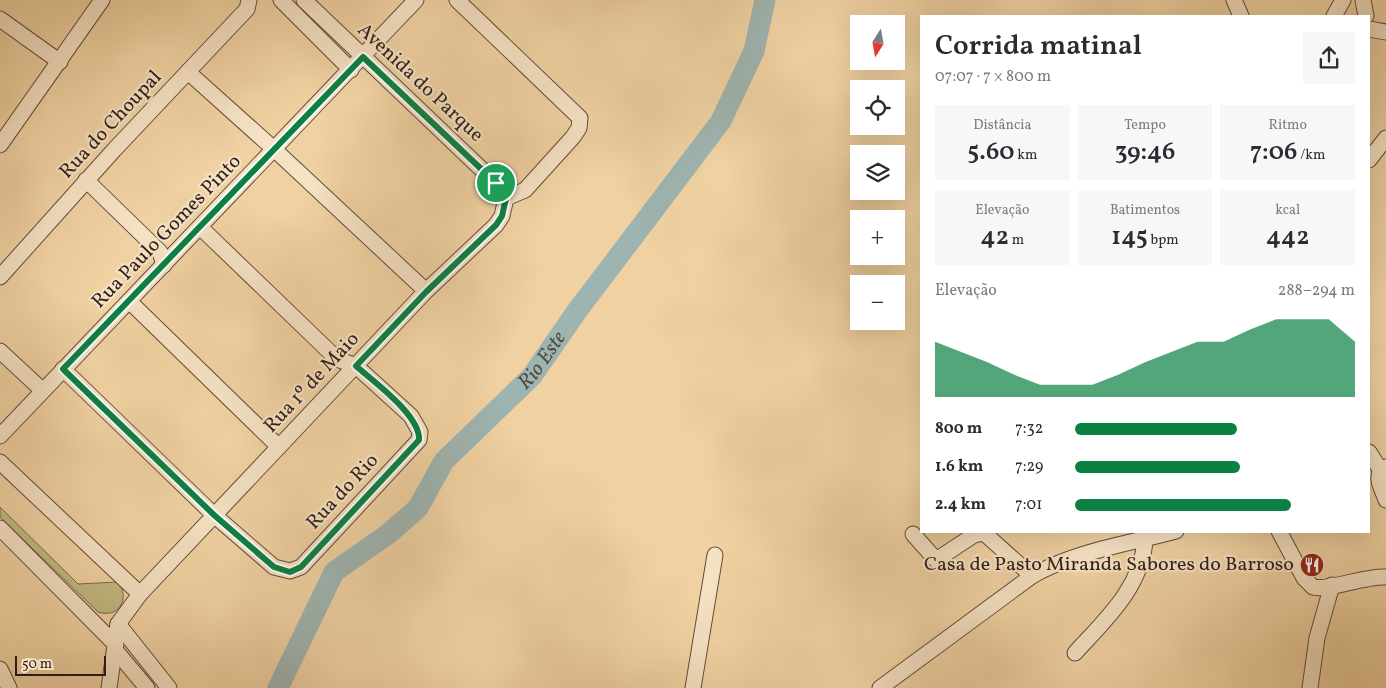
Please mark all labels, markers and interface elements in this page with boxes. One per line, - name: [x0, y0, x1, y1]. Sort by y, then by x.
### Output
- north arrow: [850, 15, 905, 70]
- map controls: [850, 15, 905, 330]
- street label: Avenida do Parque: [351, 17, 489, 149]
- text: Corrida matinal: [935, 27, 1142, 66]
- button: share: [1303, 32, 1355, 84]
- street label: Rua do Choupal: [53, 65, 169, 185]
- text: 07:07 · 7 × 800 m: [935, 66, 1051, 88]
- button: locate: [850, 80, 905, 135]
- text: Distância: [973, 116, 1031, 135]
- text: Tempo: [1124, 116, 1166, 135]
- text: Ritmo: [1268, 116, 1307, 135]
- text: 5.60: [967, 135, 1015, 170]
- text: 39:46: [1115, 135, 1175, 170]
- text: 7:06: [1250, 135, 1297, 170]
- button: layers: [850, 145, 905, 200]
- text: km: [1015, 146, 1037, 165]
- text: /km: [1297, 146, 1325, 165]
- street label: Rua Paulo Gomes Pinto: [86, 149, 248, 315]
- pin: [475, 162, 517, 204]
- icon: arrive: [482, 169, 510, 197]
- text: Elevação: [975, 201, 1029, 220]
- text: Batimentos: [1110, 201, 1180, 220]
- text: kcal: [1275, 201, 1300, 220]
- button: +: [850, 210, 905, 265]
- text: 42: [981, 220, 1009, 255]
- text: 145: [1111, 220, 1148, 255]
- text: 442: [1266, 220, 1309, 255]
- text: m: [1009, 231, 1024, 250]
- text: bpm: [1148, 231, 1179, 250]
- button: −: [850, 275, 905, 330]
- text: Elevação: [935, 280, 997, 302]
- text: 288–294 m: [1278, 280, 1355, 302]
- water label: Rio Este: [511, 325, 573, 397]
- street label: Rua 1º de Maio: [258, 326, 366, 440]
- text: 800 m: [935, 418, 982, 440]
- text: 7:32: [1015, 418, 1043, 440]
- street label: Rua do Rio: [300, 448, 386, 536]
- text: 1.6 km: [935, 456, 983, 478]
- text: 7:29: [1015, 456, 1043, 478]
- text: 2.4 km: [935, 494, 986, 516]
- text: 7:01: [1015, 494, 1042, 516]
- place label: Casa de Pasto Miranda Sabores do Barroso: [924, 551, 1294, 579]
- restaurant icon: Casa de Pasto Miranda Sabores do Barroso: [1299, 552, 1325, 578]
- scale bar: [15, 653, 106, 676]
- text: 50 m: [22, 655, 52, 674]

